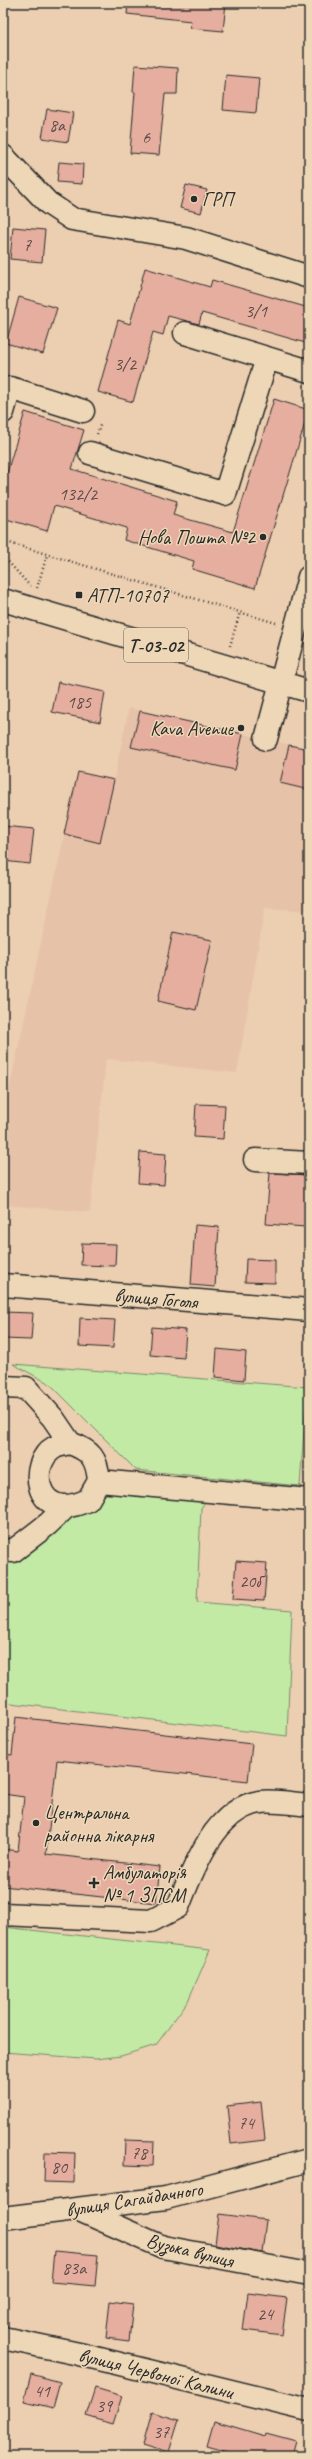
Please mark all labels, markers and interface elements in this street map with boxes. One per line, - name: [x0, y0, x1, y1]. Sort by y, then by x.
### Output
- house number: 8а: [49, 114, 66, 136]
- house number: 6: [142, 126, 151, 148]
- place label: ГРП: [202, 187, 237, 212]
- marker: ГРП: [189, 194, 199, 204]
- house number: 7: [23, 234, 32, 256]
- house number: 3/1: [245, 300, 268, 322]
- house number: 3/2: [114, 353, 138, 375]
- house number: 132/2: [59, 483, 99, 505]
- place label: Нова Пошта №2: [138, 525, 257, 550]
- marker: Нова Пошта №2: [258, 532, 268, 542]
- place label: АТП-10707: [87, 583, 170, 608]
- marker: АТП-10707: [74, 590, 84, 600]
- road number: Т-03-02: [124, 628, 188, 662]
- house number: 185: [67, 691, 92, 713]
- place label: Kava Avenue: [150, 716, 234, 741]
- marker: Kava Avenue: [236, 723, 246, 733]
- street label: вулиця Гоголя: [113, 1282, 201, 1315]
- house number: 20б: [239, 1570, 265, 1592]
- place label: Центральна районна лікарня: [44, 1800, 155, 1848]
- marker: Центральна районна лікарня: [31, 1818, 41, 1828]
- place label: Амбулаторія № 1 ЗПСМ: [103, 1860, 187, 1908]
- marker: Амбулаторія № 1 ЗПСМ: [88, 1877, 100, 1889]
- house number: 74: [238, 2112, 256, 2134]
- house number: 78: [131, 2142, 149, 2164]
- house number: 80: [51, 2156, 69, 2178]
- street label: вулиця Сагайдачного: [64, 2176, 205, 2223]
- street label: Вузька вулиця: [144, 2228, 238, 2275]
- house number: 83а: [62, 2257, 87, 2279]
- house number: 24: [257, 2303, 275, 2325]
- street label: вулиця Червоної Калини: [76, 2342, 237, 2405]
- house number: 41: [34, 2380, 51, 2402]
- house number: 39: [96, 2395, 114, 2417]
- house number: 37: [153, 2421, 170, 2443]

